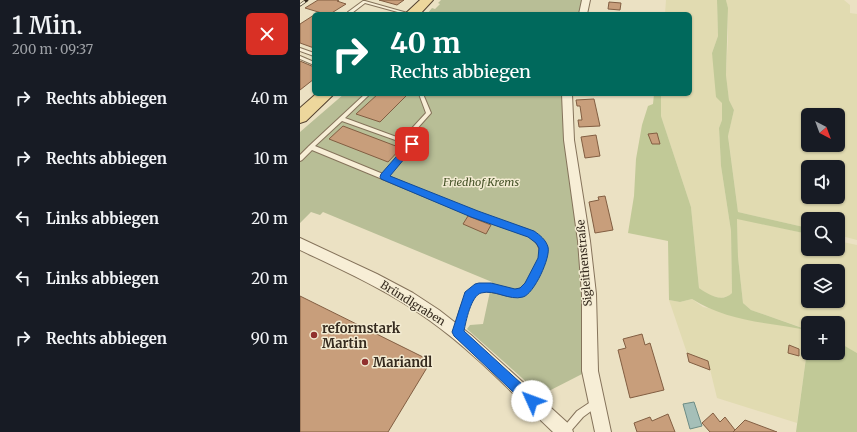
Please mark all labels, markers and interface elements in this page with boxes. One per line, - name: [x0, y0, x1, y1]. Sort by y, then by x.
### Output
- text: 1 Min.: [12, 10, 83, 41]
- button: close: [246, 13, 288, 55]
- text: 40 m: [390, 25, 461, 61]
- icon: right: [324, 28, 376, 80]
- text: 200 m · 09:37: [12, 41, 93, 58]
- text: Rechts abbiegen: [390, 60, 531, 83]
- icon: right: [12, 87, 34, 109]
- text: Rechts abbiegen: [46, 89, 167, 108]
- text: 40 m: [251, 89, 288, 108]
- north arrow: [801, 108, 845, 152]
- map controls: [801, 108, 845, 360]
- pin: [395, 127, 429, 161]
- icon: arrive: [401, 133, 423, 155]
- icon: right: [12, 147, 34, 169]
- text: Rechts abbiegen: [46, 149, 167, 168]
- text: 10 m: [254, 149, 288, 168]
- button: sound: [801, 160, 845, 204]
- park label: Friedhof Krems: [442, 175, 519, 189]
- icon: left: [12, 207, 34, 229]
- text: Links abbiegen: [46, 209, 159, 228]
- text: 20 m: [251, 209, 288, 228]
- button: search: [801, 212, 845, 256]
- street label: Sigleithenstraße: [573, 219, 595, 307]
- button: layers: [801, 264, 845, 308]
- icon: left: [12, 267, 34, 289]
- text: Links abbiegen: [46, 269, 159, 288]
- text: 20 m: [251, 269, 288, 288]
- street label: Bründlgraben: [378, 278, 449, 329]
- button: +: [801, 316, 845, 360]
- place label: reformstark Martin: [322, 320, 401, 352]
- icon: right: [12, 327, 34, 349]
- text: Rechts abbiegen: [46, 329, 167, 348]
- text: 90 m: [251, 329, 288, 348]
- marker: reformstark Martin: [309, 330, 319, 340]
- place label: Mariandl: [373, 354, 432, 371]
- marker: Mariandl: [360, 357, 370, 367]
- position arrow: [511, 380, 553, 422]

